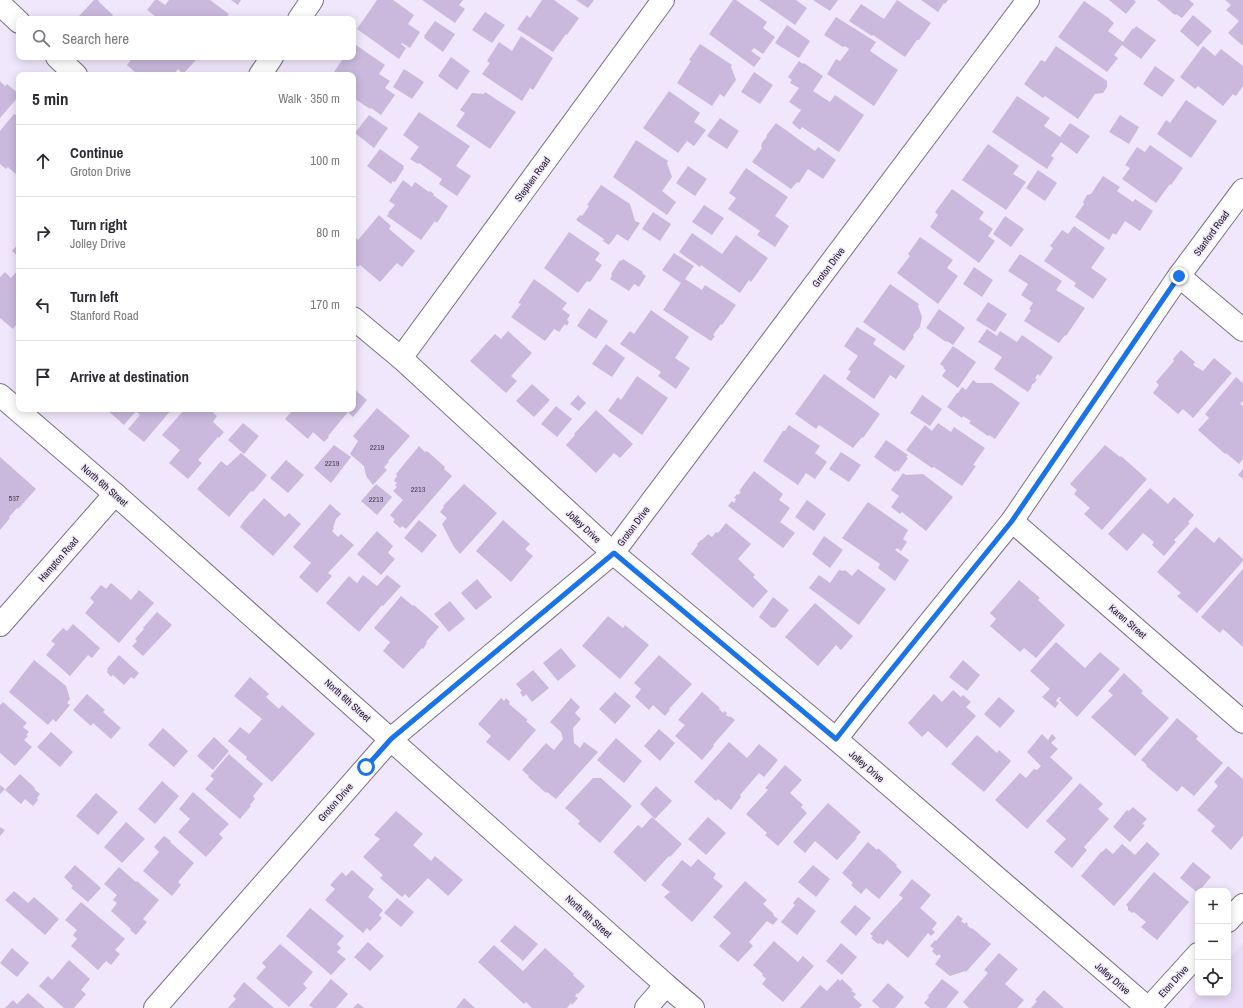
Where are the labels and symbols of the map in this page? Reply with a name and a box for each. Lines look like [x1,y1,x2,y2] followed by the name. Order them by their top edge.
[512,154,553,204] street label: Stephen Road
[1191,208,1232,259] street label: Stanford Road
[809,244,848,290] street label: Groton Drive
[1170,267,1188,285] route end
[370,442,385,452] house number: 2219
[325,458,340,468] house number: 2219
[79,461,131,510] street label: North 6th Street
[411,484,426,494] house number: 2213
[9,493,20,503] house number: 537
[369,494,384,504] house number: 2213
[614,503,653,549] street label: Groton Drive
[564,507,604,546] street label: Jolley Drive
[35,534,81,584] street label: Hampton Road
[1106,601,1150,642] street label: Karen Street
[322,676,374,725] street label: North 6th Street
[846,747,887,786] street label: Jolley Drive
[357,758,375,776] route start
[315,780,356,824] street label: Groton Drive
[563,892,615,941] street label: North 6th Street
[1092,959,1133,998] street label: Jolley Drive
[1156,962,1191,1000] street label: Eton Drive

